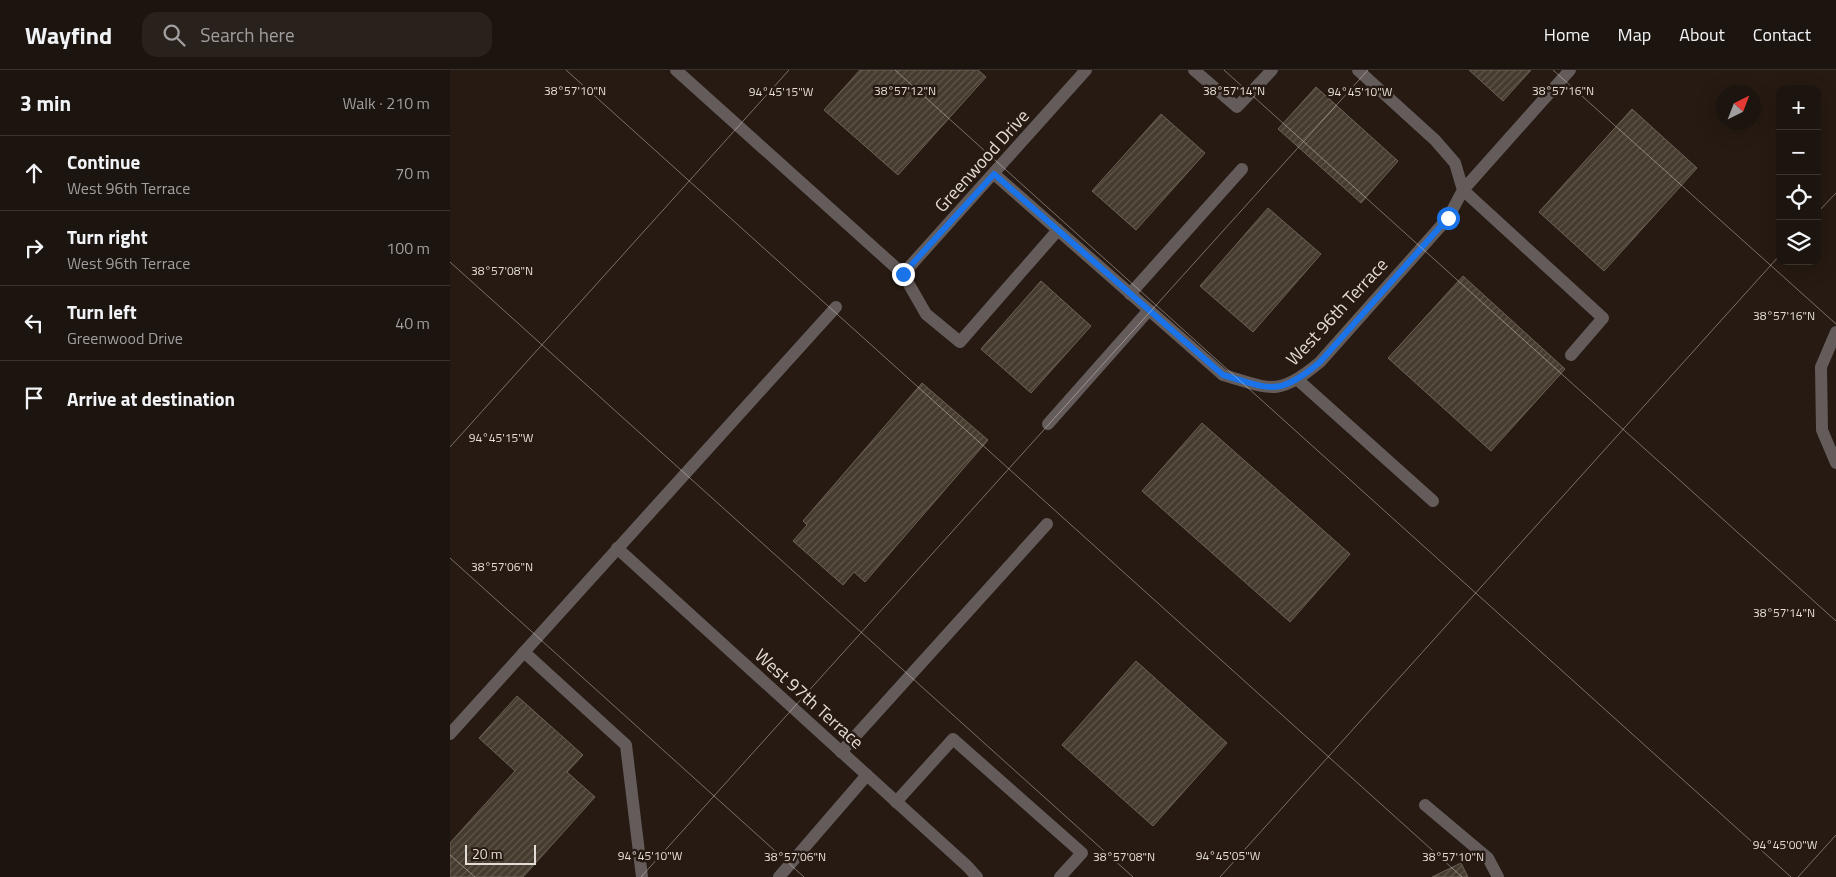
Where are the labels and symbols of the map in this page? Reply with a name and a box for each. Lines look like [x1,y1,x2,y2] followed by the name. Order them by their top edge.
[544,81,606,100] text: 38°57'10"N
[874,81,936,100] text: 38°57'12"N
[1203,81,1265,100] text: 38°57'14"N
[1532,81,1594,100] text: 38°57'16"N
[749,82,814,101] text: 94°45'15"W
[1328,82,1393,101] text: 94°45'10"W
[1716,85,1761,130] north arrow
[928,103,1035,218] street label: Greenwood Drive
[1437,207,1460,230] route start
[1279,252,1394,372] street label: West 96th Terrace
[471,261,533,280] text: 38°57'08"N
[892,263,915,286] route end
[1753,306,1815,325] text: 38°57'16"N
[469,428,534,447] text: 94°45'15"W
[471,557,533,576] text: 38°57'06"N
[1753,603,1815,622] text: 38°57'14"N
[749,642,870,755] street label: West 97th Terrace
[1753,835,1818,854] text: 94°45'00"W
[465,842,536,865] scale bar
[618,846,683,865] text: 94°45'10"W
[1196,846,1261,865] text: 94°45'05"W
[764,847,826,866] text: 38°57'06"N
[1093,847,1155,866] text: 38°57'08"N
[1422,847,1484,866] text: 38°57'10"N

